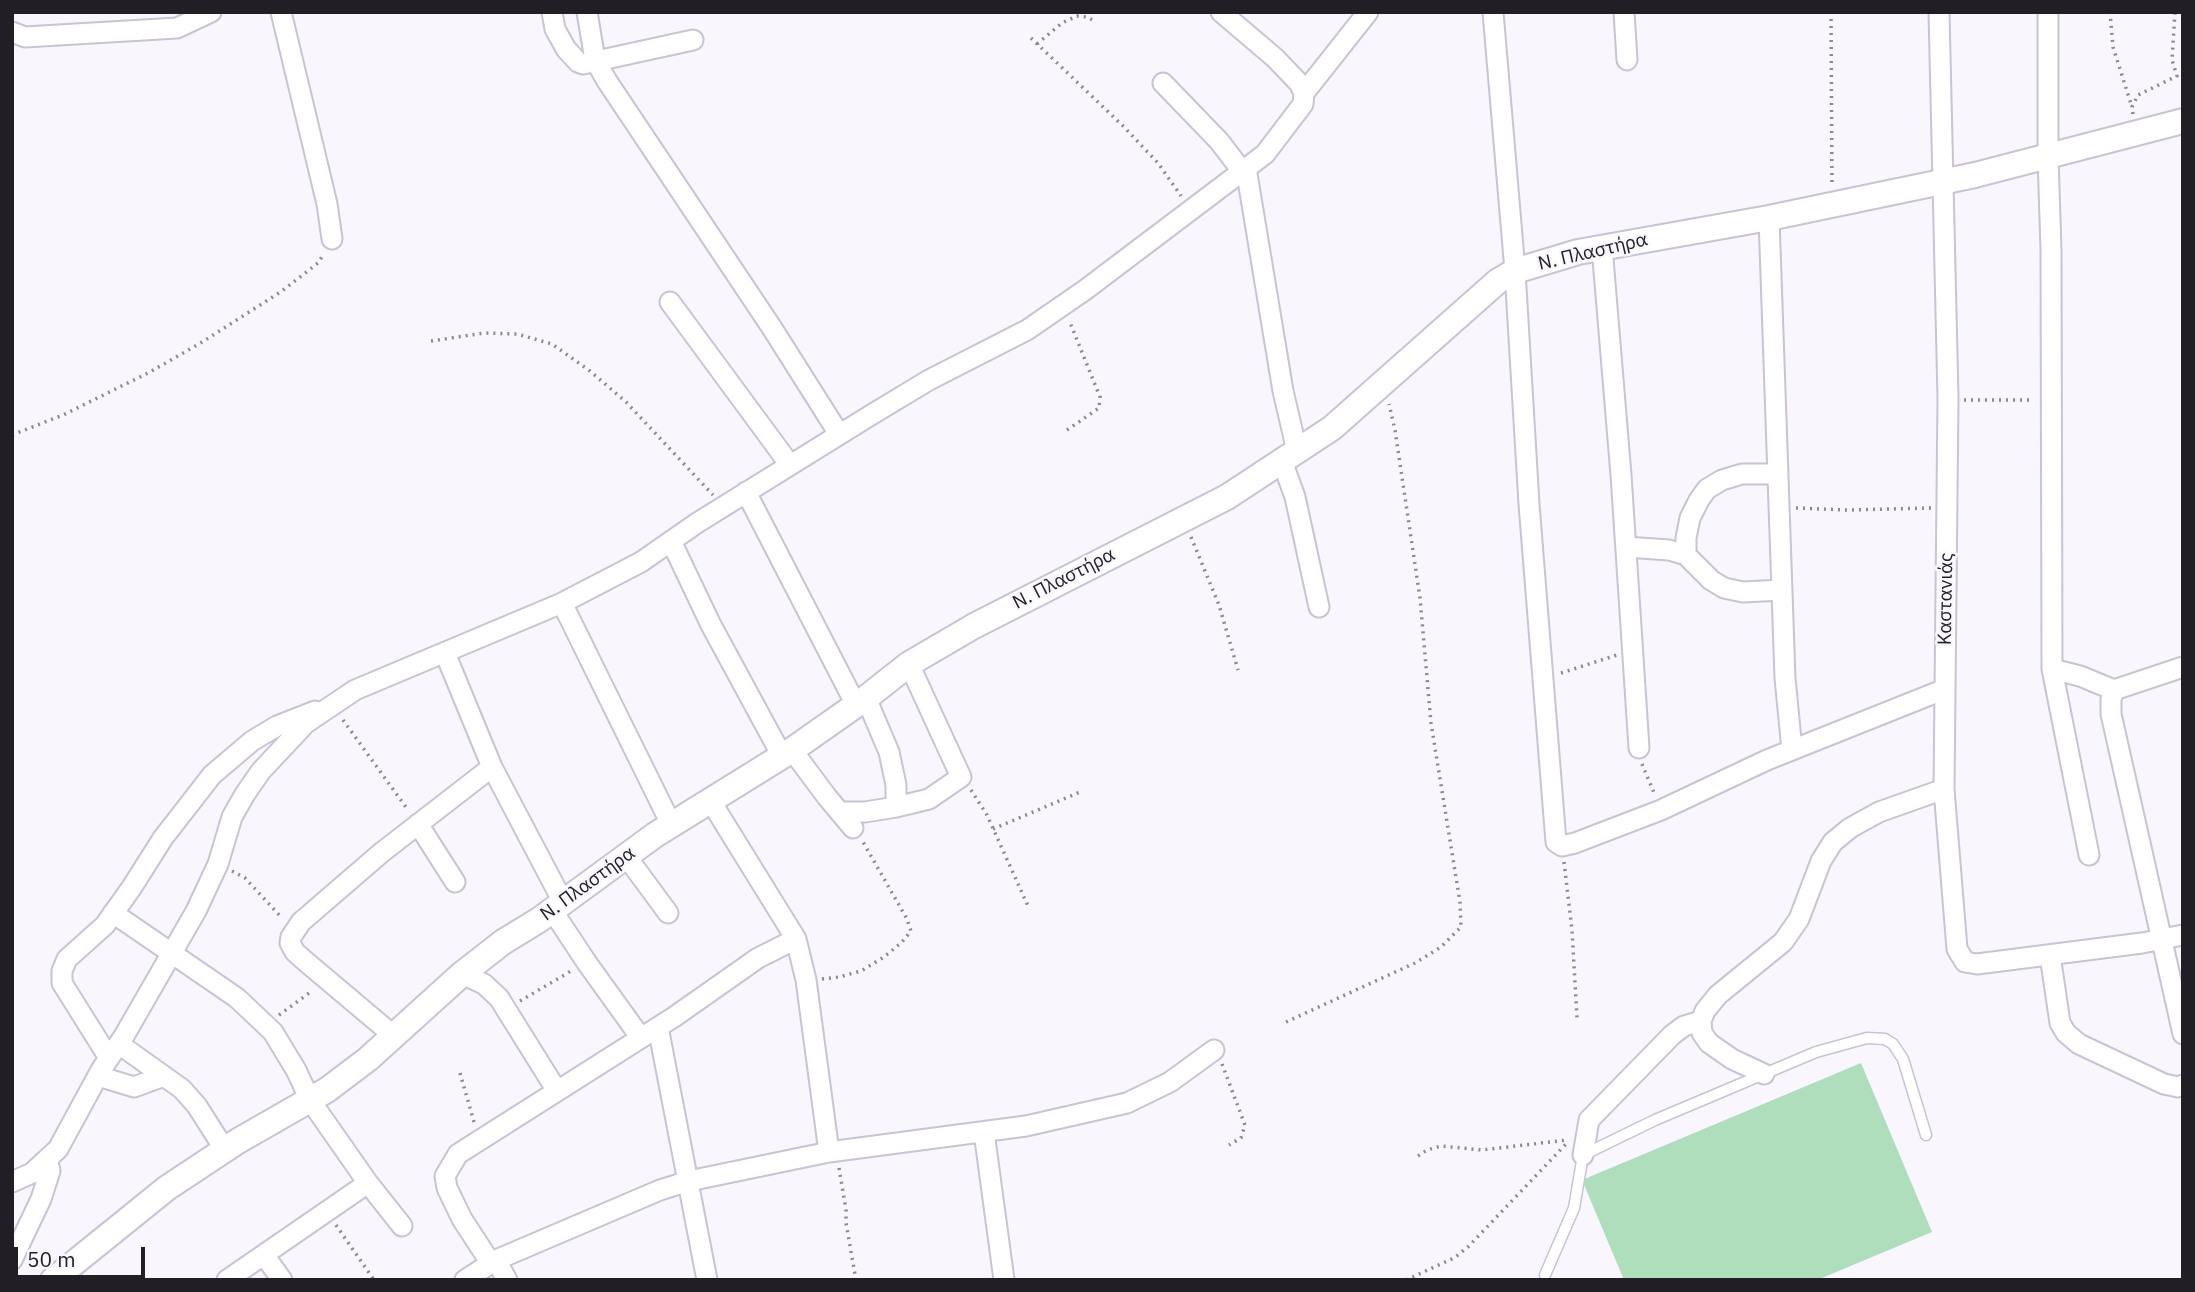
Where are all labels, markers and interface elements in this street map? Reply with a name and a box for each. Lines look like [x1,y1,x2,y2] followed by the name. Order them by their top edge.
[1536,228,1650,276] street label: Ν. Πλαστήρα
[1009,543,1119,615] street label: Ν. Πλαστήρα
[1934,553,1958,645] street label: Καστανιάς
[536,842,640,926] street label: Ν. Πλαστήρα
[18,1232,149,1276] scale bar
[27,1245,76,1273] text: 50 m

